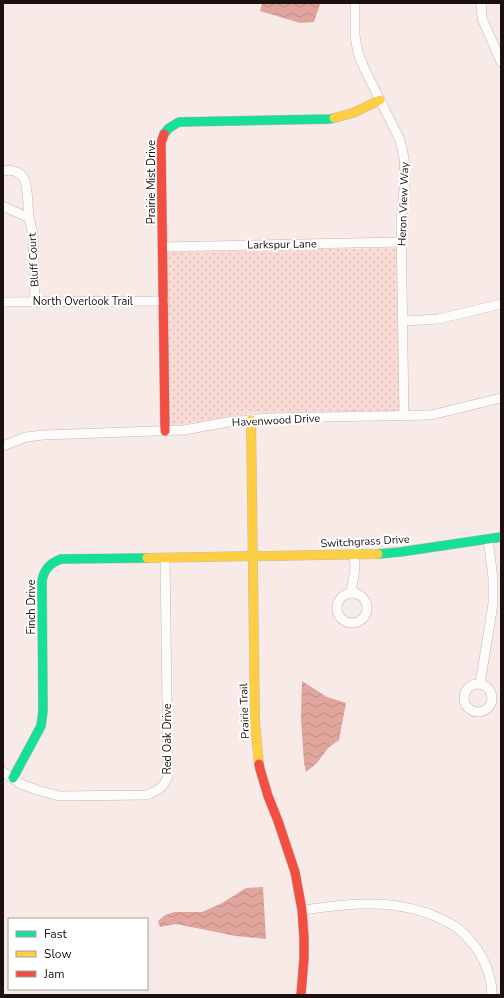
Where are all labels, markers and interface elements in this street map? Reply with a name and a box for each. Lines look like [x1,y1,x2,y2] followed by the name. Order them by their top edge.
[144,140,159,224] street label: Prairie Mist Drive
[395,161,412,246] street label: Heron View Way
[25,232,42,287] street label: Bluff Court
[247,236,317,253] street label: Larkspur Lane
[33,294,134,309] street label: North Overlook Trail
[231,411,321,430] street label: Havenwood Drive
[320,532,410,551] street label: Switchgrass Drive
[24,579,39,635] street label: Finch Drive
[236,682,253,739] street label: Prairie Trail
[160,703,175,775] street label: Red Oak Drive
[8,918,148,990] legend
[44,926,67,942] text: Fast
[44,946,72,962] text: Slow
[43,966,65,982] text: Jam

